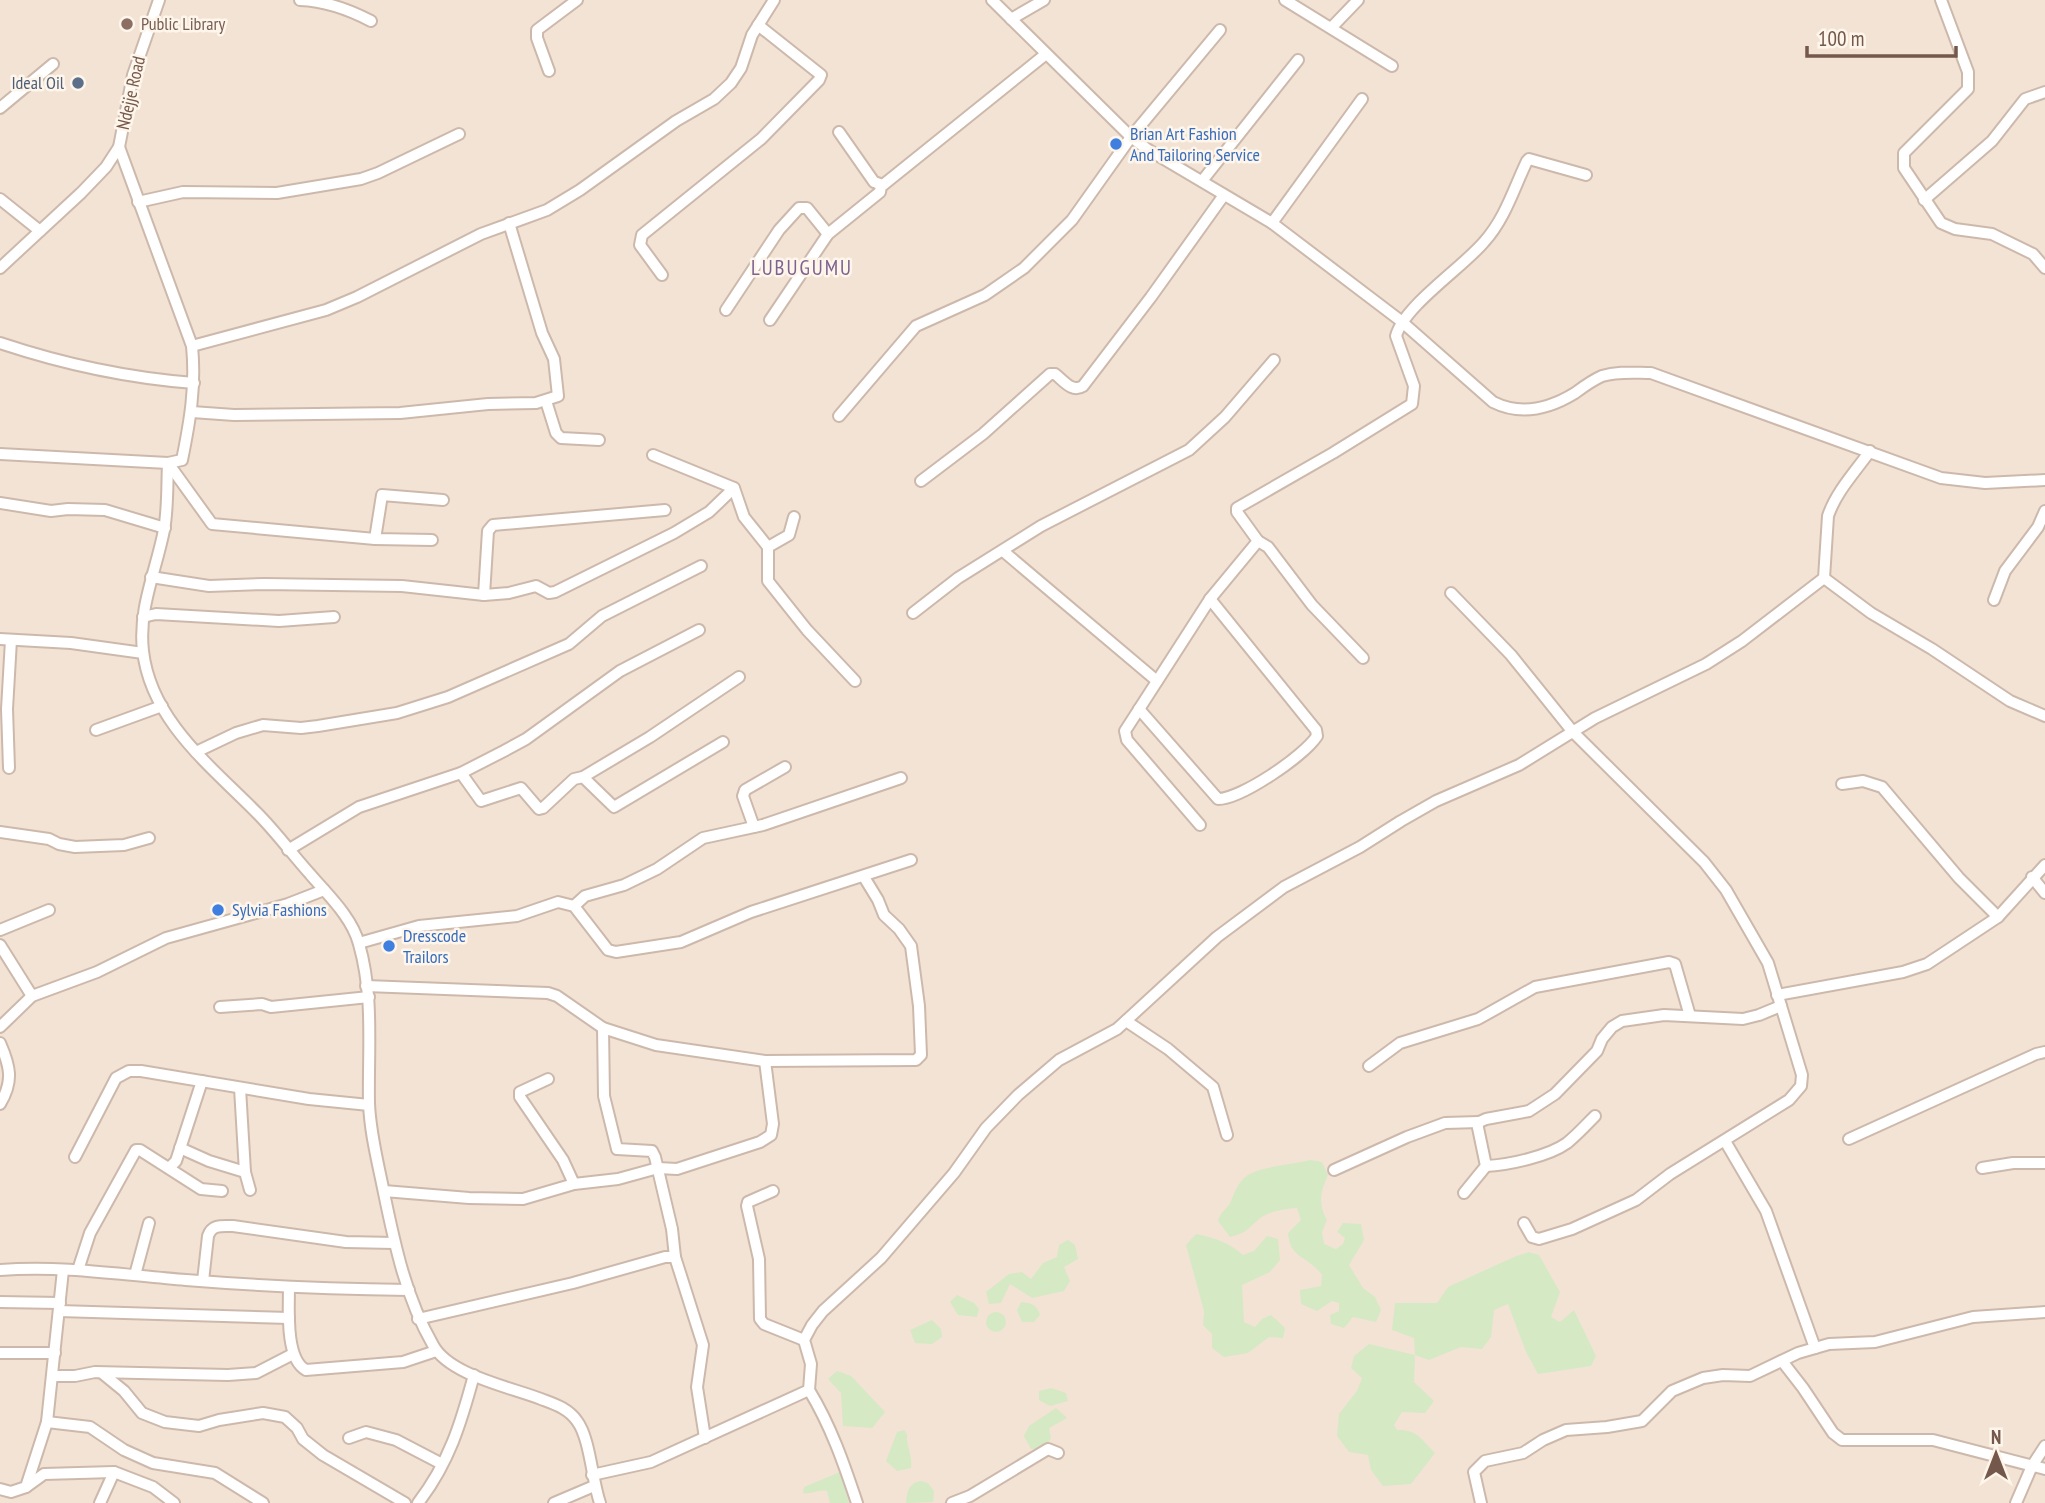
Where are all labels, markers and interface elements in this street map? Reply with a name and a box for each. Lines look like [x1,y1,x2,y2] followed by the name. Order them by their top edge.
[141,12,225,35] place label: Public Library
[1807,14,1956,58] scale bar
[119,16,135,32] marker: Public Library
[1818,25,1864,52] text: 100 m
[111,54,150,132] street label: Ndejje Road
[11,71,65,94] place label: Ideal Oil
[70,75,86,91] marker: Ideal Oil
[1130,122,1260,166] place label: Brian Art Fashion And Tailoring Service
[1108,136,1124,152] marker: Brian Art Fashion And Tailoring Service
[751,254,853,281] district label: LUBUGUMU
[232,898,327,921] place label: Sylvia Fashions
[210,902,226,918] marker: Sylvia Fashions
[403,924,466,968] place label: Dresscode Trailors
[381,938,397,954] marker: Dresscode Trailors
[1961,1419,2031,1489] north arrow
[1991,1425,2001,1449] text: N

